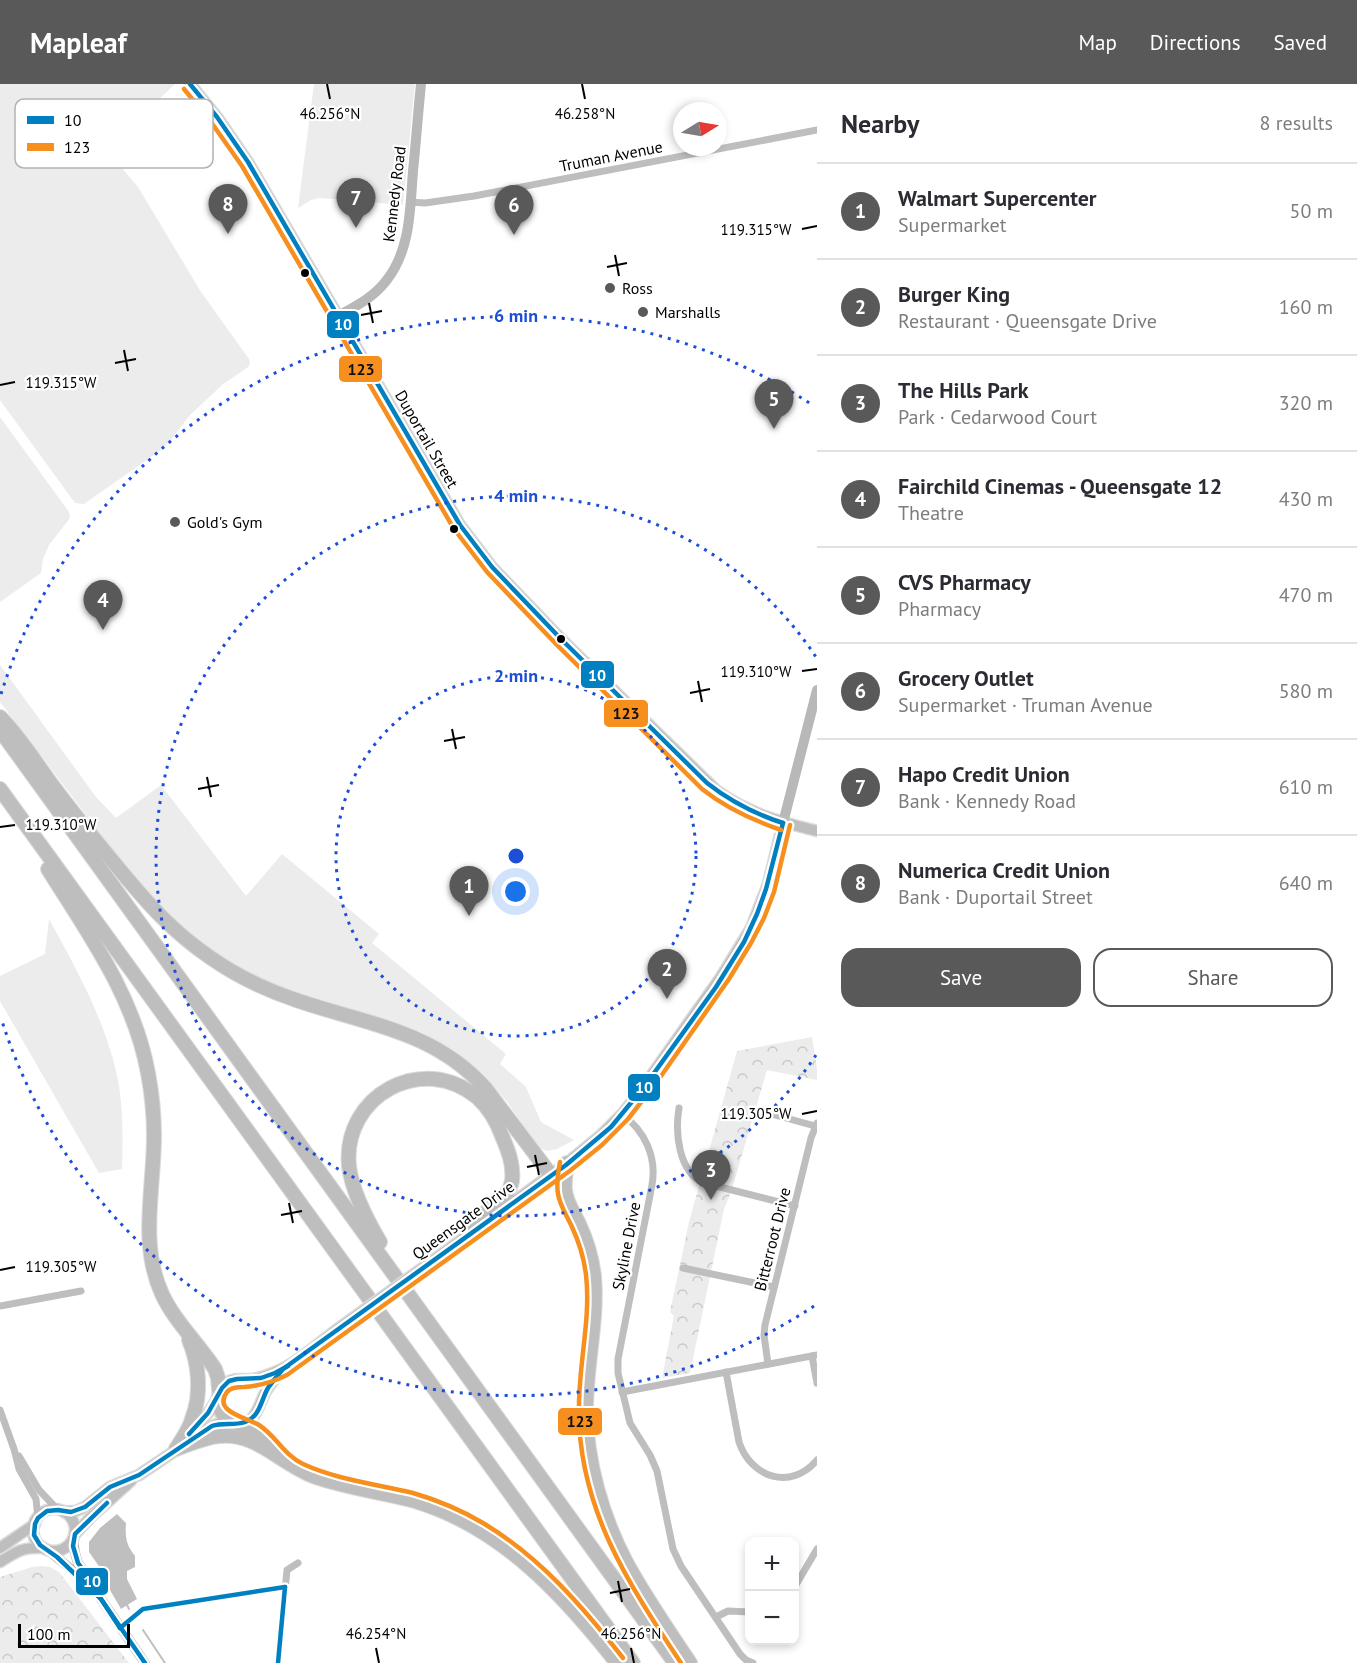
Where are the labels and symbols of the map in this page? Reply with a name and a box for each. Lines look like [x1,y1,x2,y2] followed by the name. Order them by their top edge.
[15,99,213,168] legend
[673,102,727,156] north arrow
[300,104,360,123] text: 46.256°N
[555,104,615,123] text: 46.258°N
[64,110,82,130] text: 10
[558,136,664,176] street label: Truman Avenue
[64,137,90,157] text: 123
[378,145,410,243] street label: Kennedy Road
[336,178,376,228] pin: 7
[208,184,248,234] pin: 8
[494,186,534,235] pin: 6
[720,220,792,239] text: 119.315°W
[299,267,311,279] unlabelled marker
[622,278,653,298] place label: Ross
[603,281,617,295] marker: Ross
[655,302,721,322] place label: Marshalls
[494,304,538,327] text: 6 min
[636,305,650,319] marker: Marshalls
[326,310,360,339] line badge: 10
[334,314,352,334] text: 10
[338,355,383,383] line badge: 123
[347,359,375,379] text: 123
[25,373,97,392] text: 119.315°W
[754,380,794,429] pin: 5
[391,386,463,492] street label: Duportail Street
[494,484,538,507] text: 4 min
[187,512,262,532] place label: Gold's Gym
[168,515,182,529] marker: Gold's Gym
[448,523,460,535] unlabelled marker
[84,580,122,630] pin: 4
[555,633,567,645] unlabelled marker
[580,660,615,689] line badge: 10
[720,662,792,681] text: 119.310°W
[494,664,538,687] text: 2 min
[588,665,606,685] text: 10
[603,699,649,728] line badge: 123
[612,703,640,723] text: 123
[25,815,97,834] text: 119.310°W
[506,846,526,866] centre of rings
[450,866,488,916] pin: 1
[501,877,530,906] your location
[648,950,686,999] pin: 2
[627,1073,661,1102] line badge: 10
[635,1077,653,1097] text: 10
[720,1104,792,1123] text: 119.305°W
[692,1150,730,1200] pin: 3
[408,1176,518,1264] street label: Queensgate Drive
[749,1185,795,1293] street label: Bitterroot Drive
[608,1200,644,1292] street label: Skyline Drive
[25,1257,97,1276] text: 119.305°W
[557,1407,603,1436] line badge: 123
[566,1411,594,1431] text: 123
[75,1567,109,1596] line badge: 10
[83,1571,101,1591] text: 10
[18,1621,130,1648] scale bar
[346,1624,406,1643] text: 46.254°N
[601,1624,661,1643] text: 46.256°N

